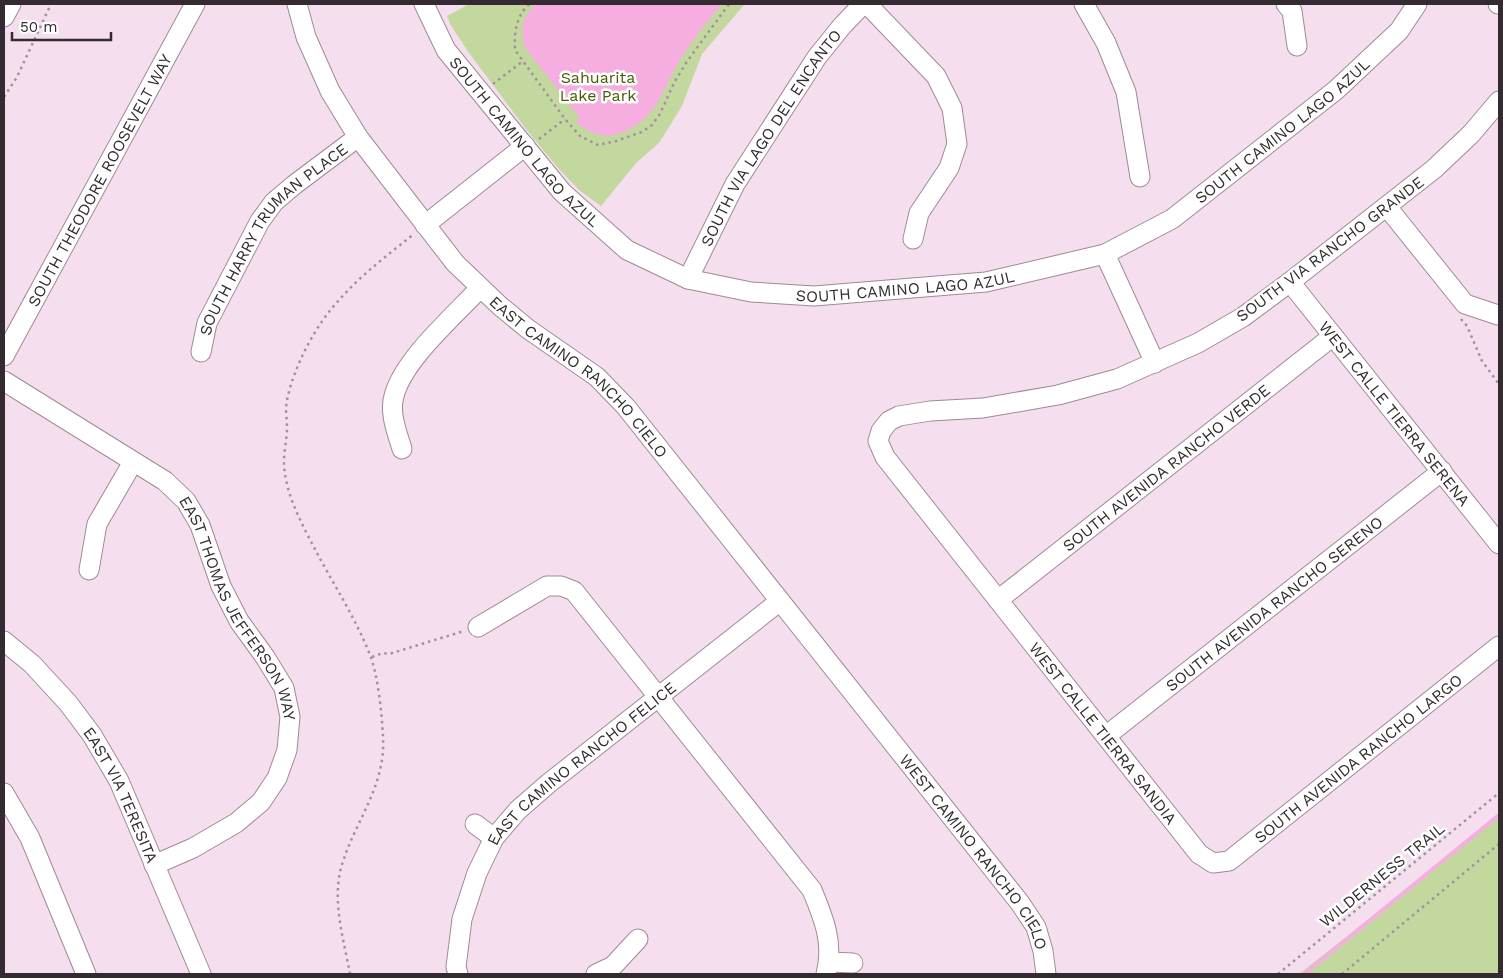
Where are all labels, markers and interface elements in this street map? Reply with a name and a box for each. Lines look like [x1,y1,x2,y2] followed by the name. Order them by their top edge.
[12,10,111,42] scale bar
[20,18,57,36] text: 50 m
[696,25,845,249] street label: SOUTH VIA LAGO DEL ENCANTO
[23,51,175,310] street label: SOUTH THEODORE ROOSEVELT WAY
[446,53,604,231] street label: SOUTH CAMINO LAGO AZUL
[1191,54,1374,207] street label: SOUTH CAMINO LAGO AZUL
[560,68,636,105] park label: Sahuarita Lake Park
[195,139,351,337] street label: SOUTH HARRY TRUMAN PLACE
[1233,172,1427,326] street label: SOUTH VIA RANCHO GRANDE
[795,266,1016,306] street label: SOUTH CAMINO LAGO AZUL
[486,292,672,461] street label: EAST CAMINO RANCHO CIELO
[1315,317,1474,510] street label: WEST CALLE TIERRA SERENA
[1059,380,1274,555] street label: SOUTH AVENIDA RANCHO VERDE
[176,492,300,722] street label: EAST THOMAS JEFFERSON WAY
[1162,512,1386,695] street label: SOUTH AVENIDA RANCHO SERENO
[1026,638,1181,828] street label: WEST CALLE TIERRA SANDIA
[1250,670,1466,847] street label: SOUTH AVENIDA RANCHO LARGO
[483,677,679,848] street label: EAST CAMINO RANCHO FELICE
[80,723,162,866] street label: EAST VIA TERESITA
[896,750,1052,952] street label: WEST CAMINO RANCHO CIELO
[1316,819,1448,931] street label: WILDERNESS TRAIL

